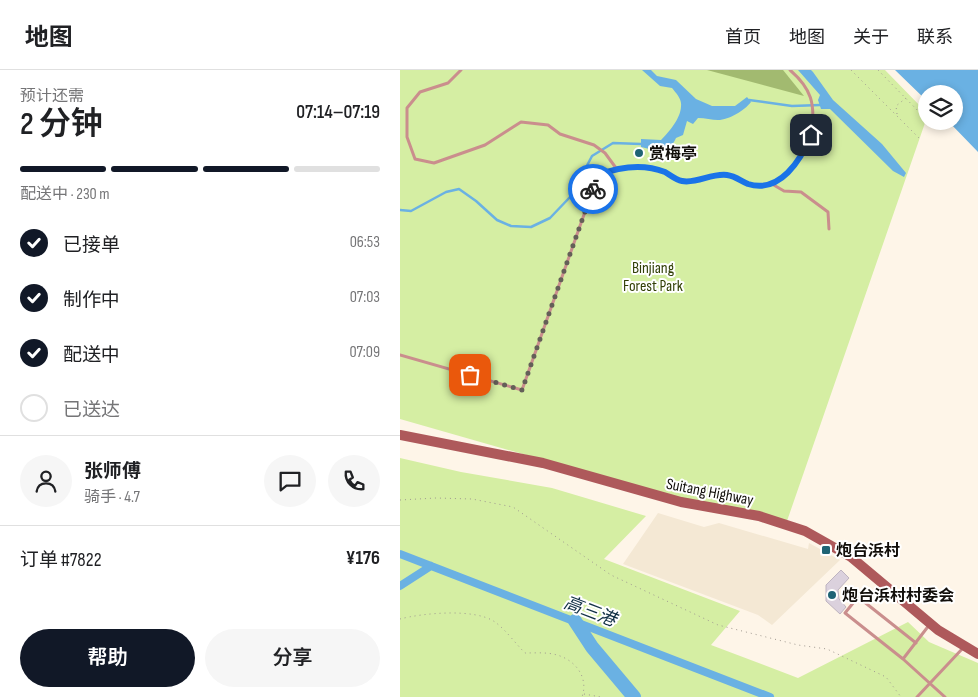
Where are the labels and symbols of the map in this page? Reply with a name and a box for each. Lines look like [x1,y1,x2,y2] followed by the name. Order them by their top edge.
[790,114,832,156] pin
[649,145,697,164] place label: 赏梅亭
[633,147,645,159] marker: 赏梅亭
[568,164,618,214] courier
[623,259,683,296] park label: Binjiang Forest Park
[449,354,491,396] pin
[664,475,755,510] street label: Suitang Highway
[836,541,900,561] place label: 炮台浜村
[820,544,832,556] marker: 炮台浜村
[842,586,954,606] place label: 炮台浜村村委会
[826,589,838,601] marker: 炮台浜村村委会
[561,592,622,632] water label: 高三港

